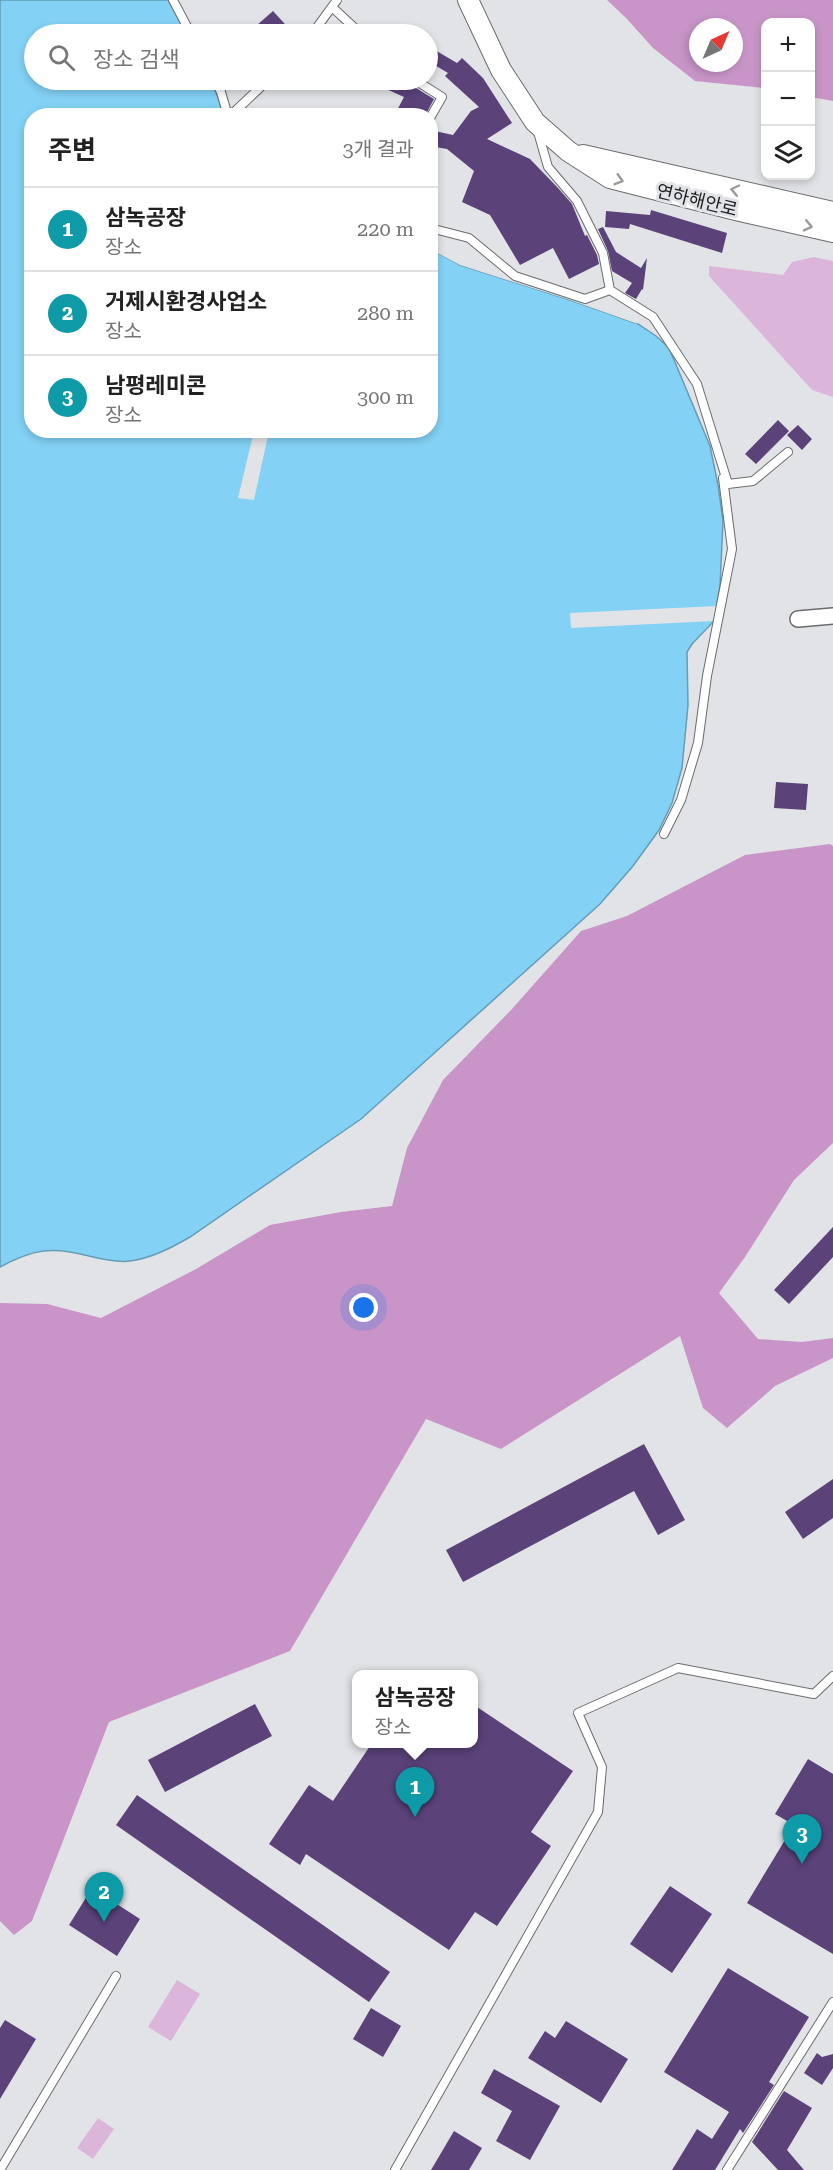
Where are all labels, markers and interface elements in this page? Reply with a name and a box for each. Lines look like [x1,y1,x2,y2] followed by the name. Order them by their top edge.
[689,18,743,72] north arrow
[761,18,815,180] map controls
[761,18,815,72] button: +
[24,24,438,90] search box
[45,41,78,74] icon: search
[93,47,180,72] text: 장소 검색
[761,72,815,126] button: −
[761,126,815,180] button: layers
[48,135,96,165] text: 주변
[343,137,414,161] text: 3개 결과
[613,173,624,185] one-way arrow
[654,180,740,220] street label: 연하해안로
[730,184,740,197] one-way arrow
[105,205,186,230] text: 삼녹공장
[62,217,73,241] text: 1
[357,217,414,241] text: 220 m
[803,219,813,232] one-way arrow
[105,235,142,259] text: 장소
[105,289,267,314] text: 거제시환경사업소
[62,301,73,325] text: 2
[357,301,414,325] text: 280 m
[105,319,142,343] text: 장소
[105,373,206,398] text: 남평레미콘
[62,385,73,409] text: 3
[357,385,414,409] text: 300 m
[105,403,142,427] text: 장소
[349,1293,378,1322] your location
[352,1670,478,1748] popup
[375,1685,455,1710] text: 삼녹공장
[375,1715,411,1739] text: 장소
[396,1768,434,1817] pin: 1
[782,1814,822,1864] pin: 3
[84,1872,124,1922] pin: 2

